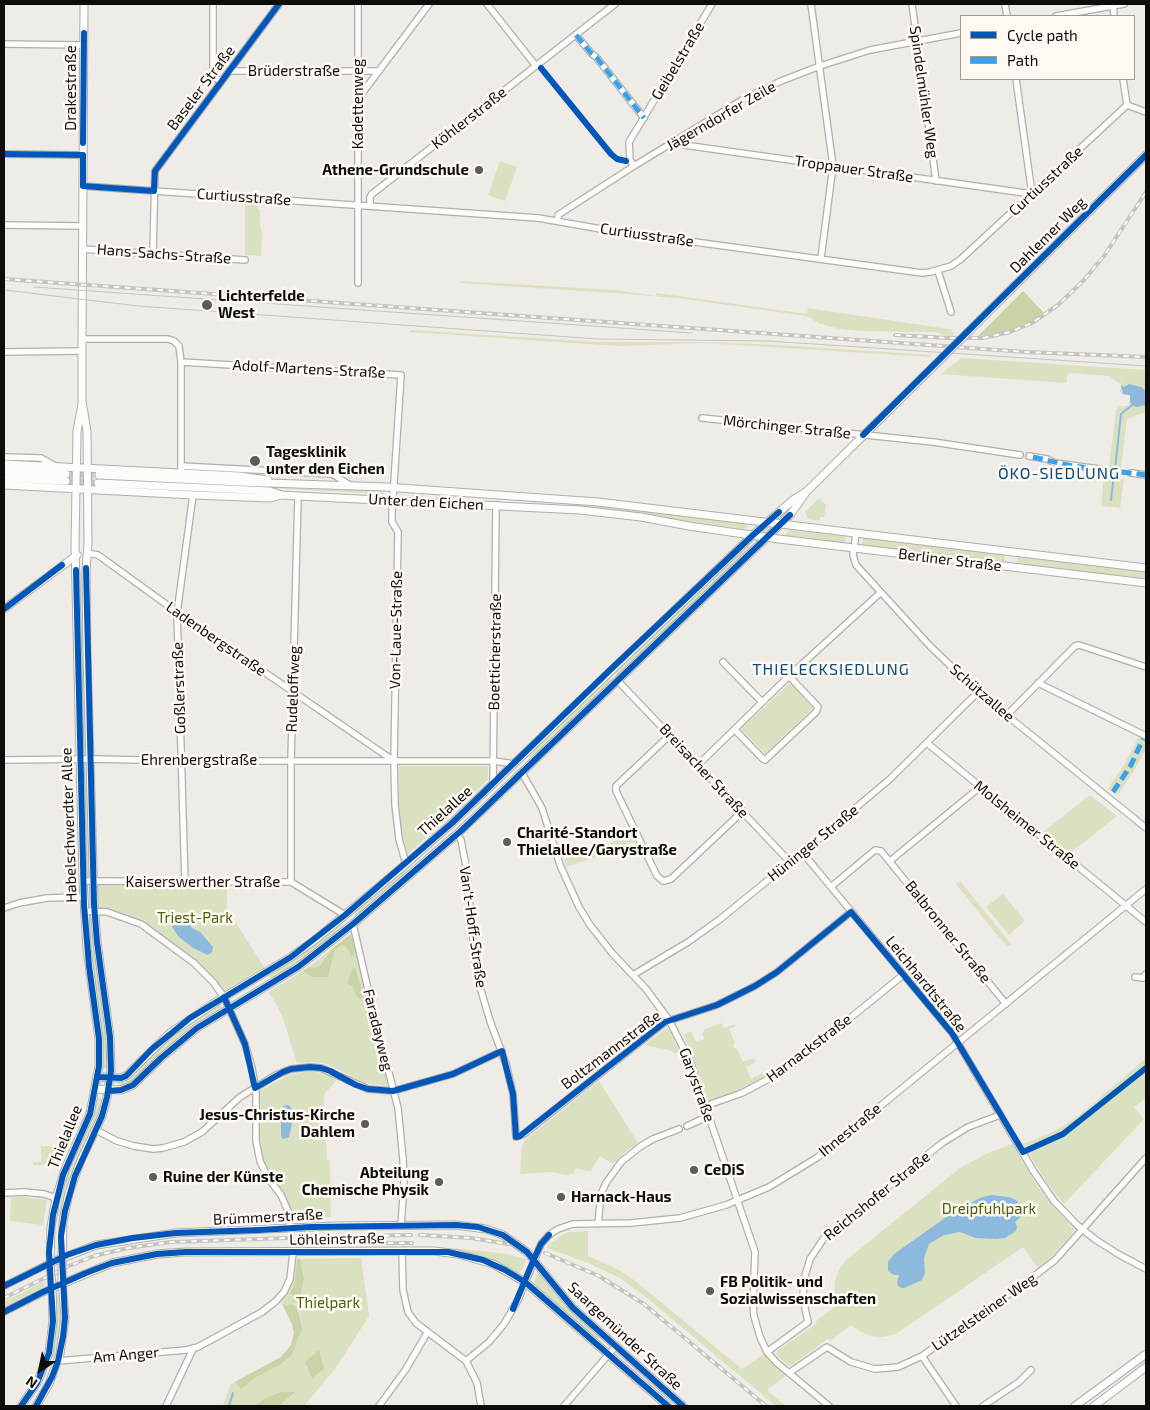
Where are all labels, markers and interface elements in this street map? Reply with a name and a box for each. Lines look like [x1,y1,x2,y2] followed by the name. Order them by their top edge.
[960,15,1135,80] legend
[648,19,708,103] street label: Geibelstraße
[906,25,942,159] street label: Spindelmühler Weg
[1007,26,1078,44] text: Cycle path
[163,42,239,134] street label: Baseler Straße
[62,45,80,131] street label: Drakestraße
[1007,51,1038,69] text: Path
[349,59,367,149] street label: Kadettenweg
[248,62,340,80] street label: Brüderstraße
[663,77,779,155] street label: Jägerndorfer Zeile
[428,83,510,153] street label: Köhlerstraße
[1005,142,1087,220] street label: Curtiusstraße
[793,152,915,186] street label: Troppauer Straße
[322,161,469,179] place label: Athene-Grundschule
[473,164,485,176] marker: Athene-Grundschule
[196,185,292,209] street label: Curtiusstraße
[1006,193,1090,277] street label: Dahlemer Weg
[599,220,695,250] street label: Curtiusstraße
[96,240,232,268] street label: Hans-Sachs-Straße
[218,287,305,322] place label: Lichterfelde West
[200,298,214,312] marker: Lichterfelde West
[232,356,386,382] street label: Adolf-Martens-Straße
[722,411,852,443] street label: Mörchinger Straße
[266,443,385,478] place label: Tagesklinik unter den Eichen
[248,454,262,468] marker: Tagesklinik unter den Eichen
[996,464,1122,484] district label: ÖKO-SIEDLUNG
[368,490,484,514] street label: Unter den Eichen
[897,545,1003,575] street label: Berliner Straße
[386,571,406,689] street label: Von-Laue-Straße
[485,593,505,711] street label: Boetticherstraße
[163,598,269,680] street label: Ladenbergstraße
[168,642,190,734] street label: Goßlerstraße
[282,645,304,733] street label: Rudeloffweg
[750,660,912,680] district label: THIELECKSIEDLUNG
[946,660,1018,726] street label: Schützallee
[656,720,752,822] street label: Breisacher Straße
[57,747,81,903] street label: Habelschwerdter Allee
[141,751,257,769] street label: Ehrenbergstraße
[970,777,1084,873] street label: Molsheimer Straße
[414,782,476,840] street label: Thielallee
[764,801,862,885] street label: Hüninger Straße
[517,824,677,859] place label: Charité-Standort Thielallee/Garystraße
[501,836,513,848] marker: Charité-Standort Thielallee/Garystraße
[456,865,490,989] street label: Van't-Hoff-Straße
[126,873,280,891] street label: Kaiserswerther Straße
[901,877,995,987] street label: Balbronner Straße
[157,909,233,927] park label: Triest-Park
[882,932,970,1036] street label: Leichhardtstraße
[359,987,397,1073] street label: Faradayweg
[558,1007,664,1093] street label: Boltzmannstraße
[763,1010,855,1086] street label: Harnackstraße
[675,1046,719,1124] street label: Garystraße
[815,1099,885,1161] street label: Ihnestraße
[44,1103,86,1171] street label: Thielallee
[199,1106,355,1141] place label: Jesus-Christus-Kirche Dahlem
[359,1118,371,1130] marker: Jesus-Christus-Kirche Dahlem
[820,1148,934,1244] street label: Reichshofer Straße
[704,1161,744,1179] place label: CeDiS
[302,1164,429,1199] place label: Abteilung Chemische Physik
[688,1164,700,1176] marker: CeDiS
[163,1168,283,1186] place label: Ruine der Künste
[147,1171,159,1183] marker: Ruine der Künste
[433,1176,445,1188] marker: Abteilung Chemische Physik
[571,1188,672,1206] place label: Harnack-Haus
[555,1191,567,1203] marker: Harnack-Haus
[942,1200,1036,1218] park label: Dreipfuhlpark
[213,1205,323,1229] street label: Brümmerstraße
[289,1229,385,1249] street label: Löhleinstraße
[928,1269,1040,1355] street label: Lützelsteiner Weg
[720,1273,876,1308] place label: FB Politik- und Sozialwissenschaften
[564,1278,686,1394] street label: Saargemünder Straße
[704,1285,716,1297] marker: FB Politik- und Sozialwissenschaften
[296,1294,360,1312] park label: Thielpark
[92,1343,160,1367] street label: Am Anger
[15,1345,65,1395] north arrow
[22,1373,40,1393] text: N

